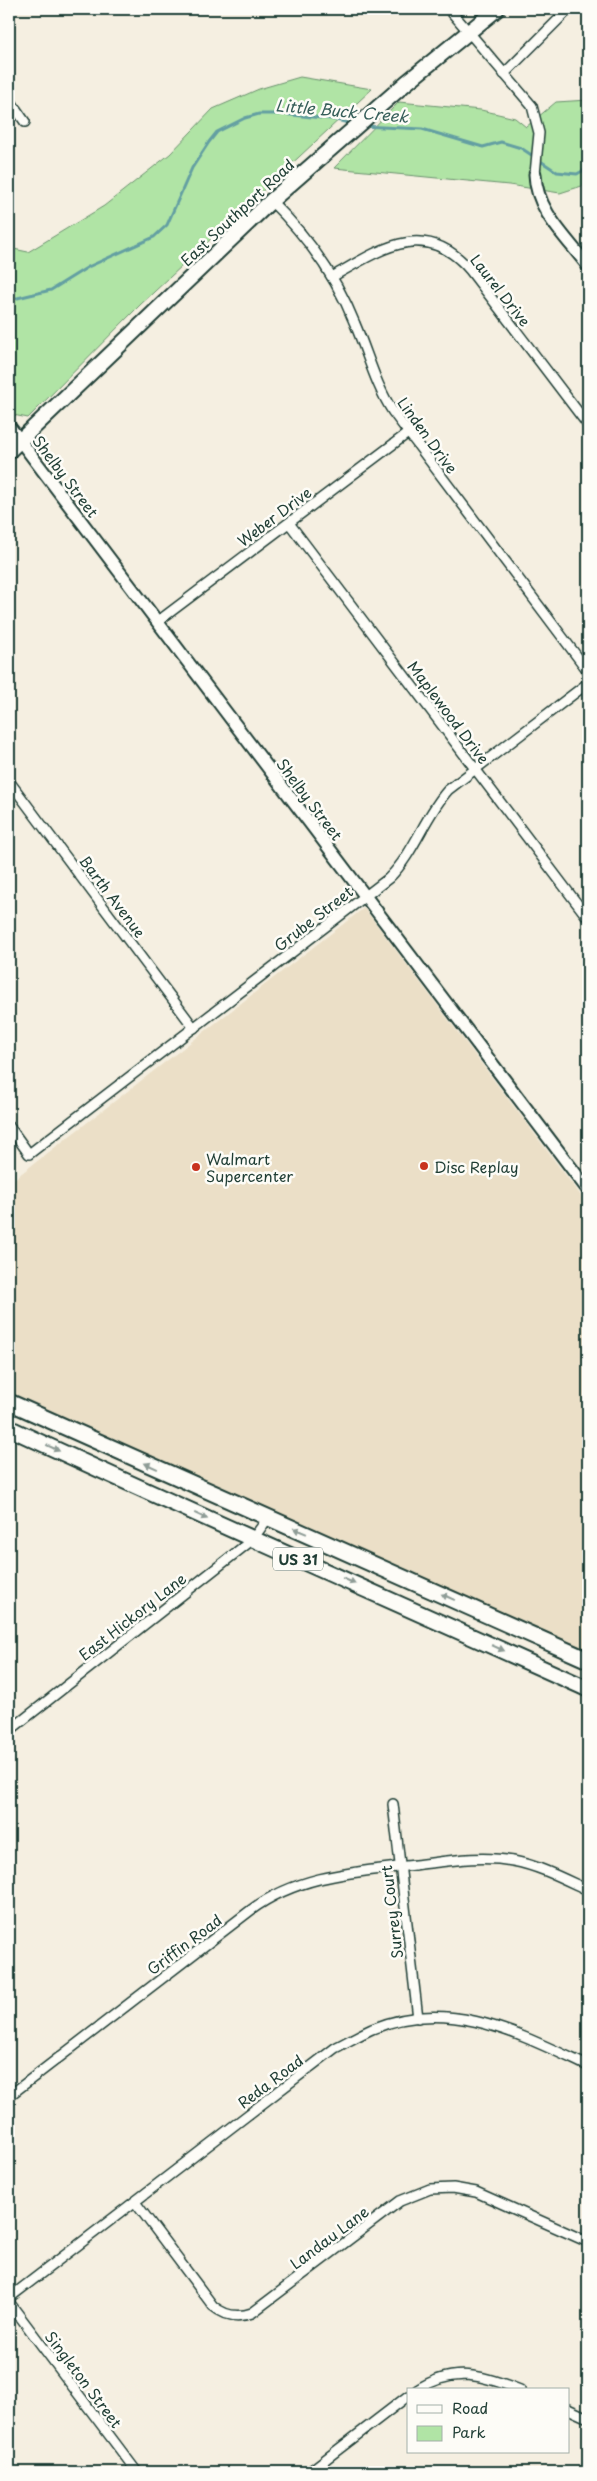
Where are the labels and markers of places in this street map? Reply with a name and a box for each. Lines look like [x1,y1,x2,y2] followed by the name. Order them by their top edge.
[206,1147,293,1187] place label: Walmart Supercenter
[434,1155,519,1178] place label: Disc Replay
[418,1160,430,1172] marker: Disc Replay
[190,1161,202,1173] marker: Walmart Supercenter

